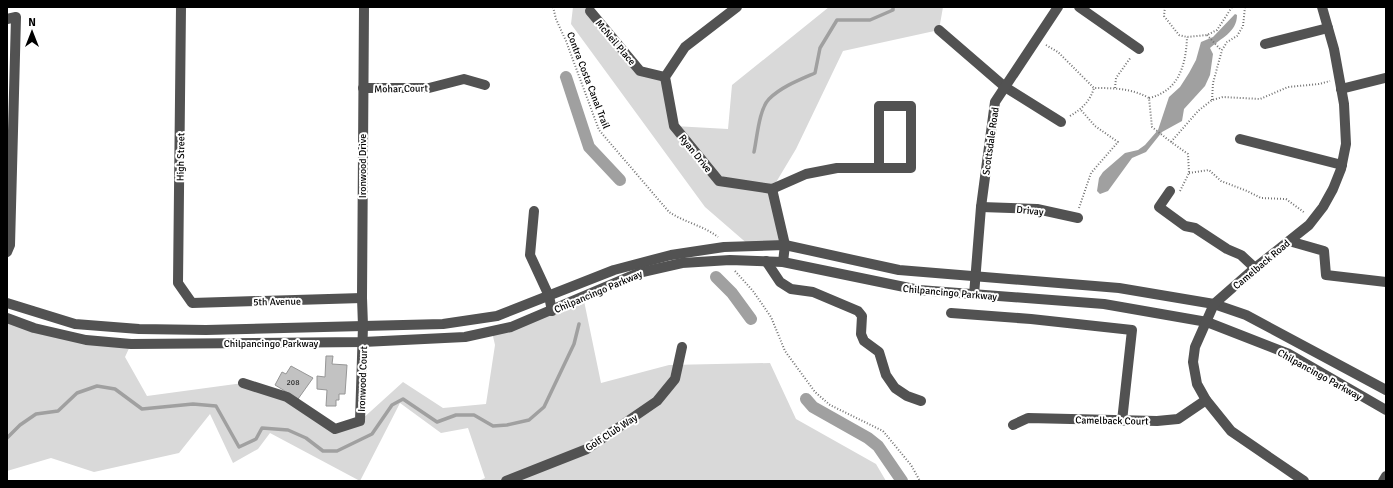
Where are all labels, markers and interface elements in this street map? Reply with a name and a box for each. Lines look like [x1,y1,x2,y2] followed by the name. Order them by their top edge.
[12,12,52,52] north arrow
[28,16,36,29] text: N
[593,17,638,68] street label: McNeil Place
[564,30,612,131] street label: Contra Costa Canal Trail
[374,83,428,95] street label: Mohar Court
[980,106,1002,176] street label: Scottsdale Road
[175,132,187,181] street label: High Street
[676,132,714,175] street label: Ryan Drive
[357,134,369,198] street label: Ironwood Drive
[1016,204,1044,218] street label: Drivay
[1231,237,1293,292] street label: Camelback Road
[553,268,645,316] street label: Chilpancingo Parkway
[902,283,998,303] street label: Chilpancingo Parkway
[253,296,301,308] street label: 5th Avenue
[224,338,319,350] street label: Chilpancingo Parkway
[356,345,370,412] street label: Ironwood Court
[1275,347,1364,403] street label: Chilpancingo Parkway
[287,377,299,387] house number: 208
[583,411,640,454] street label: Golf Club Way
[1075,414,1149,428] street label: Camelback Court

